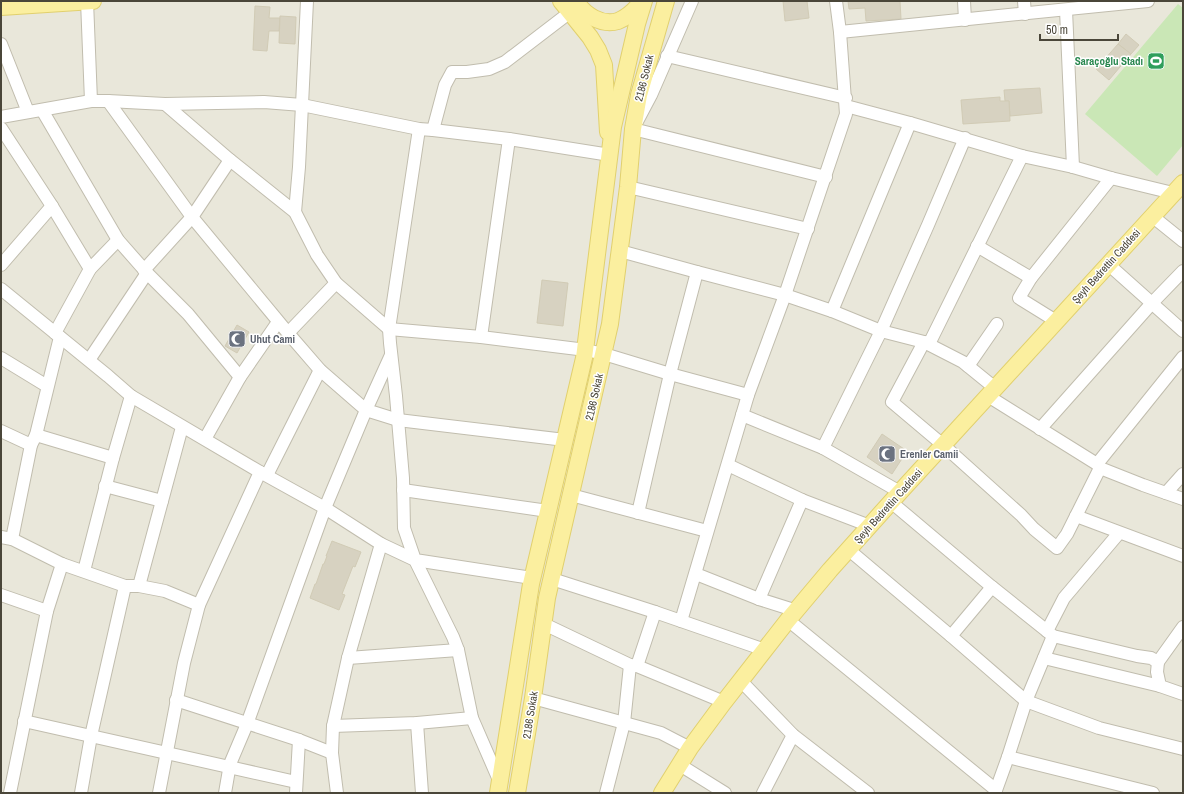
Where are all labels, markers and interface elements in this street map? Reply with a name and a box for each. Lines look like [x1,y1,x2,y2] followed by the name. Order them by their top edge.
[1040,16,1118,42] scale bar
[1046,22,1068,38] text: 50 m
[1146,51,1166,71] sports icon: Saraçoğlu Stadı
[631,53,657,103] street label: 2186 Sokak
[1075,54,1143,68] place label: Saraçoğlu Stadı
[1069,226,1143,306] street label: Şeyh Bedrettin Caddesi
[227,329,247,349] mosque icon: Uhut Cami
[250,332,295,346] place label: Uhut Cami
[582,372,606,422] street label: 2186 Sokak
[877,444,897,464] mosque icon: Erenler Camii
[900,447,958,461] place label: Erenler Camii
[851,466,925,546] street label: Şeyh Bedrettin Caddesi
[519,690,541,740] street label: 2186 Sokak

